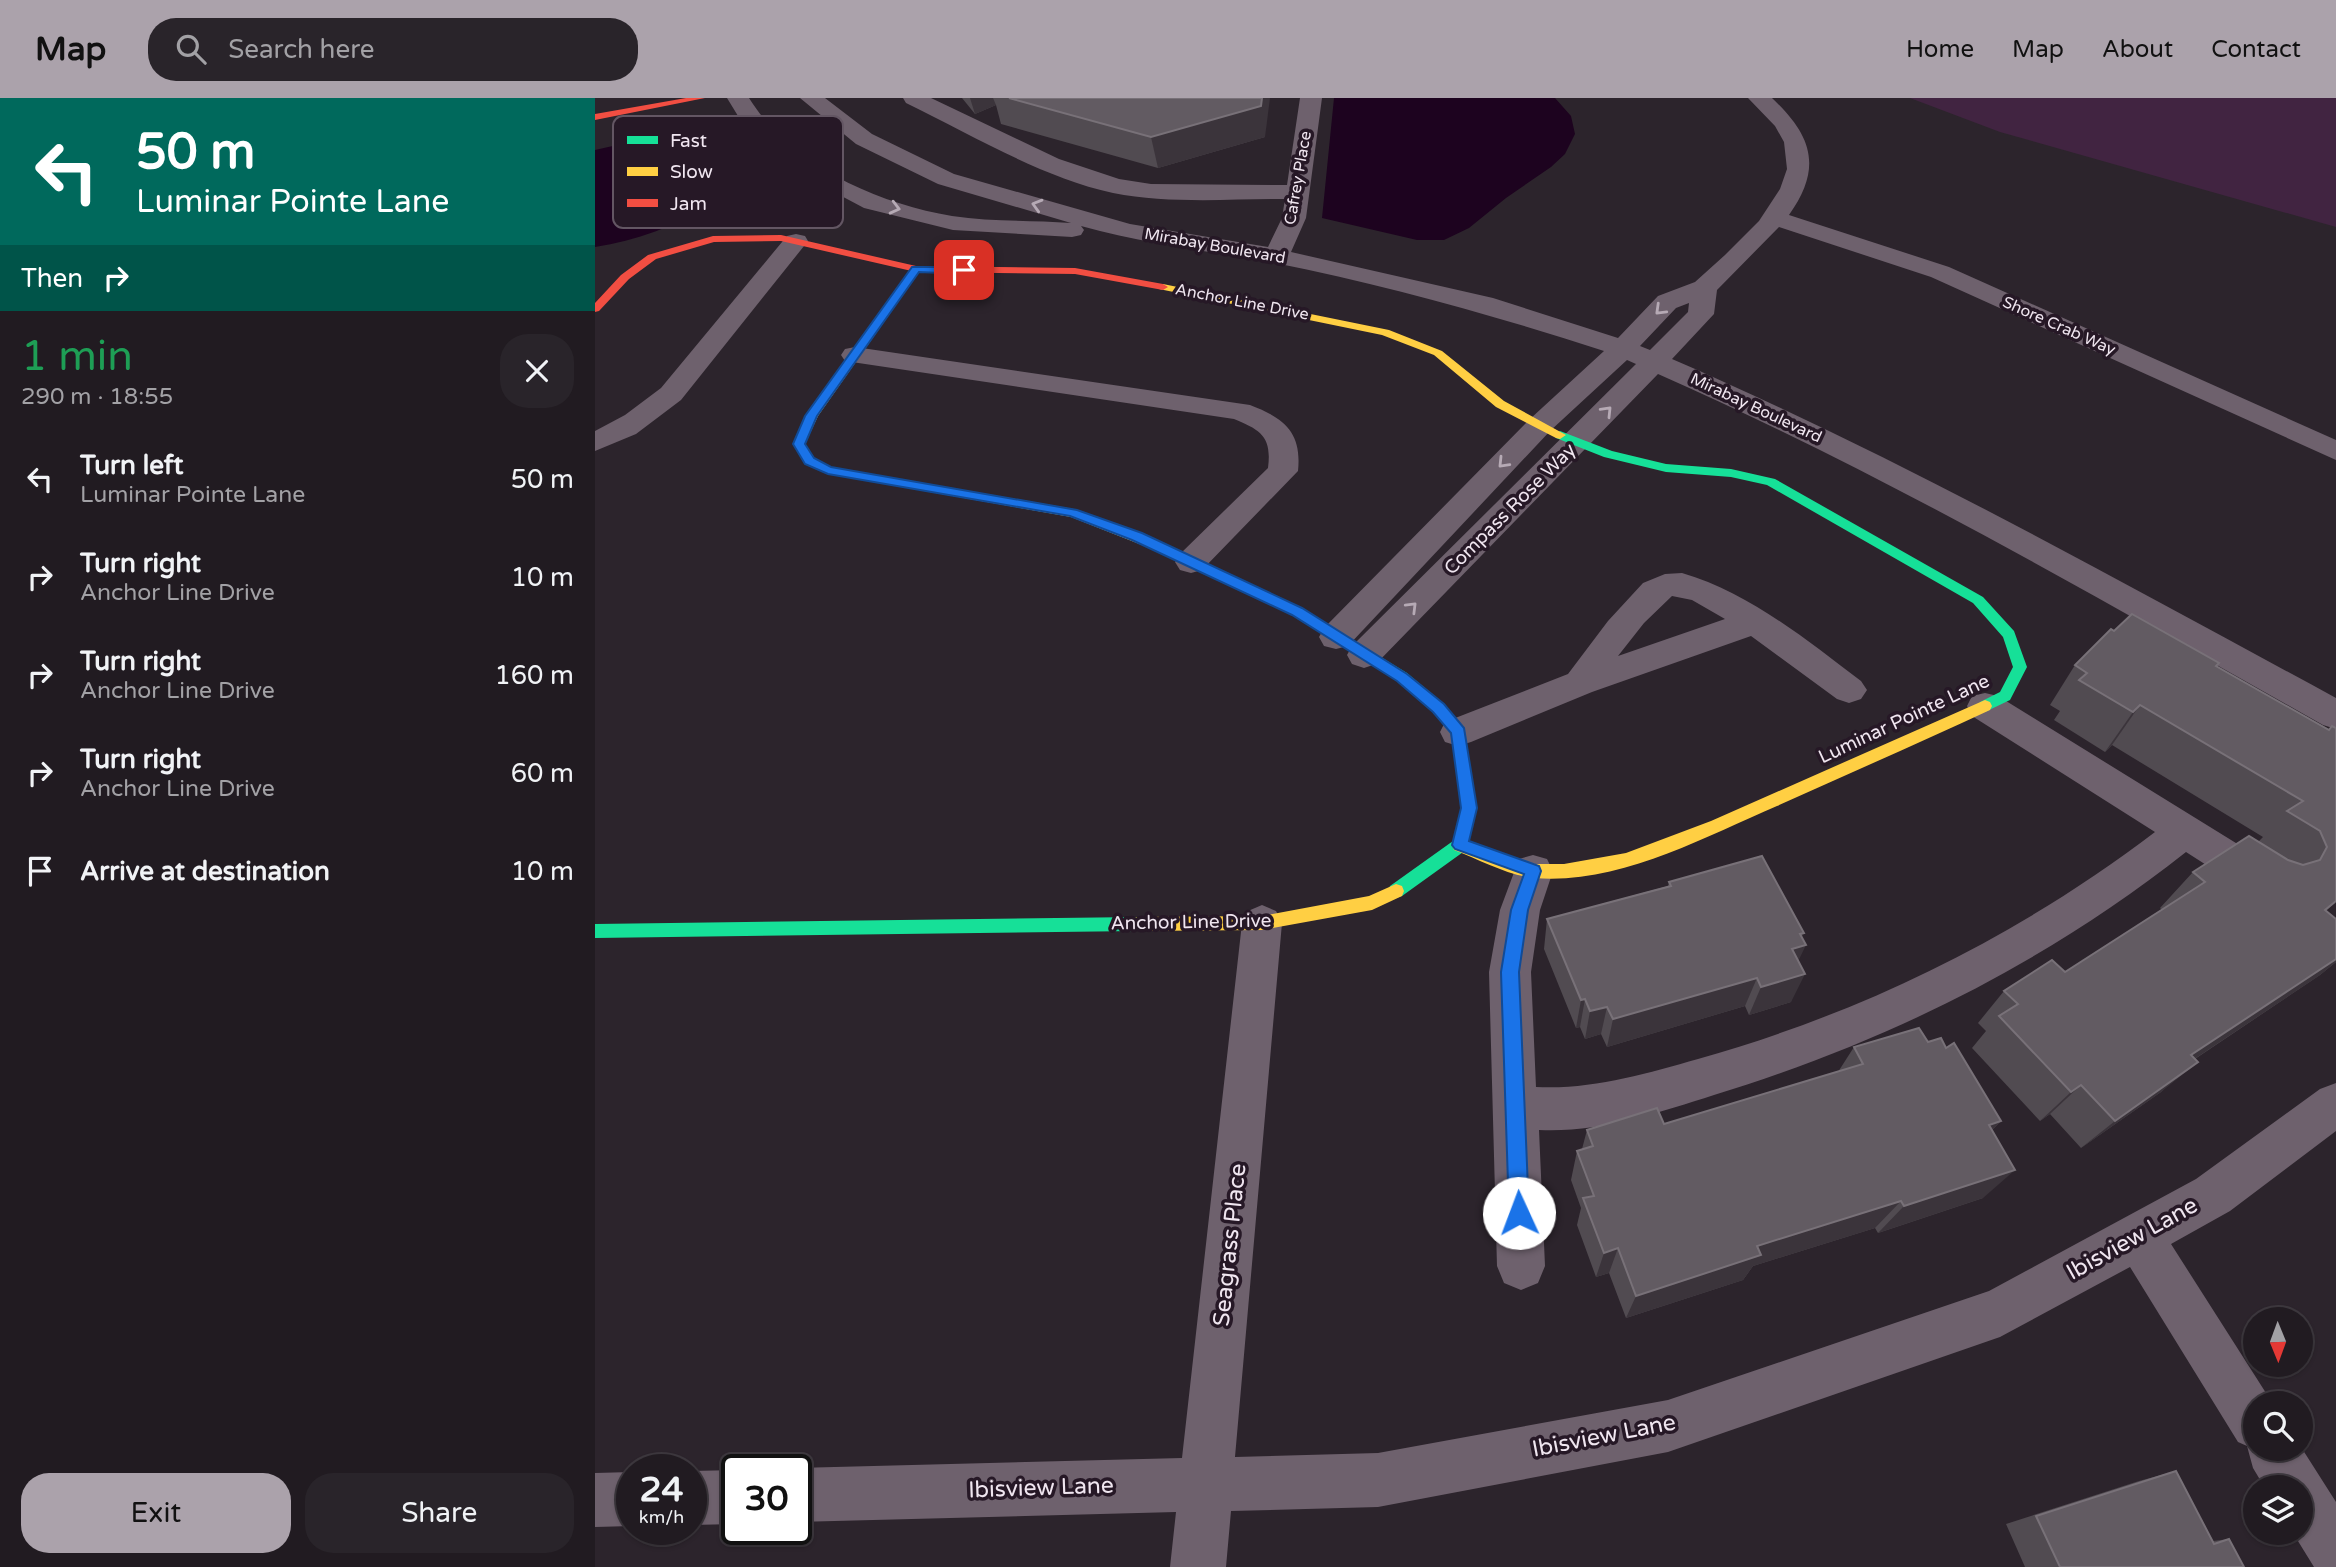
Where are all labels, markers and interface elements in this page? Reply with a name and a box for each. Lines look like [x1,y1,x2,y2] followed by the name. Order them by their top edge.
[148,18,638,81] search box
[35,30,106,69] text: Map
[172,30,210,68] icon: search
[228,34,374,65] text: Search here
[1906,35,1974,64] text: Home
[2012,35,2064,64] text: Map
[2102,35,2173,64] text: About
[2211,35,2301,64] text: Contact
[613,116,843,228] legend
[136,123,255,182] text: 50 m
[21,126,112,217] icon: left
[670,130,707,152] text: Fast
[1280,130,1316,226] street label: Cafrey Place
[670,161,713,183] text: Slow
[136,183,449,221] text: Luminar Pointe Lane
[670,193,707,215] text: Jam
[1032,199,1044,214] one-way arrow
[889,200,901,215] one-way arrow
[1143,224,1287,268] street label: Mirabay Boulevard
[934,240,994,300] pin
[945,251,983,289] icon: arrive
[97,259,135,297] icon: right
[21,263,83,294] text: Then
[1174,279,1310,325] street label: Anchor Line Drive
[1999,292,2119,360] street label: Shore Crab Way
[1656,301,1669,314] one-way arrow
[21,331,133,382] text: 1 min
[500,334,574,408] button: close
[1687,369,1825,447] street label: Mirabay Boulevard
[21,383,173,411] text: 290 m · 18:55
[1599,406,1612,419] one-way arrow
[1440,439,1580,579] street label: Compass Rose Way
[80,450,183,481] text: Turn left
[1499,455,1512,468] one-way arrow
[21,460,59,498] icon: left
[511,464,574,495] text: 50 m
[80,481,305,509] text: Luminar Pointe Lane
[80,548,201,579] text: Turn right
[21,558,59,596] icon: right
[511,562,574,593] text: 10 m
[80,579,275,607] text: Anchor Line Drive
[1404,602,1417,615] one-way arrow
[80,646,201,677] text: Turn right
[21,656,59,694] icon: right
[494,660,574,691] text: 160 m
[1815,670,1993,768] street label: Luminar Pointe Lane
[80,677,275,705] text: Anchor Line Drive
[80,744,201,775] text: Turn right
[21,754,59,792] icon: right
[511,758,574,789] text: 60 m
[80,775,275,803] text: Anchor Line Drive
[21,852,59,890] icon: arrive
[80,856,330,887] text: Arrive at destination
[511,856,574,887] text: 10 m
[1110,910,1272,934] street label: Anchor Line Drive
[1208,1162,1252,1328] street label: Seagrass Place
[1482,1176,1556,1250] position arrow
[2061,1191,2203,1287] street label: Ibisview Lane
[2243,1307,2313,1377] north arrow
[2243,1307,2313,1545] map controls
[2243,1391,2313,1461] button: search
[1530,1408,1678,1464] street label: Ibisview Lane
[721,1454,812,1545] speed limit sign: 30
[640,1469,683,1511] text: 24
[968,1471,1114,1505] street label: Ibisview Lane
[21,1473,291,1553] button: Exit
[305,1473,574,1553] button: Share
[2243,1475,2313,1545] button: layers
[639,1506,684,1528] text: km/h

